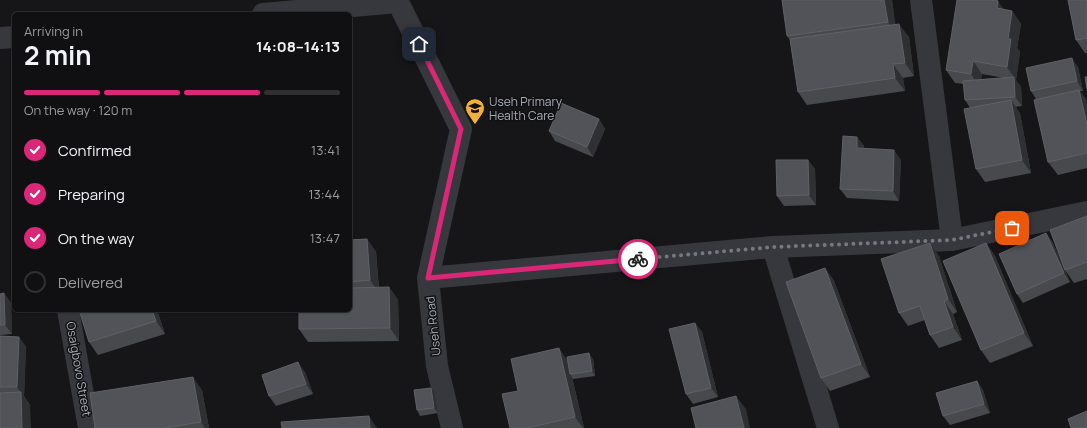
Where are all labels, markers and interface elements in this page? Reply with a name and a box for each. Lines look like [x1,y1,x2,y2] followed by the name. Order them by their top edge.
[24,22,83,40] text: Arriving in
[402,27,436,61] pin
[408,33,430,55] icon: home
[256,36,340,57] text: 14:08–14:13
[24,37,92,73] text: 2 min
[489,93,563,124] place label: Useh Primary Health Care
[464,97,486,125] school or university icon: Useh Primary Health Care
[24,101,132,119] text: On the way · 120 m
[24,139,46,161] icon: check
[58,140,131,161] text: Confirmed
[311,141,340,159] text: 13:41
[24,183,46,205] icon: check
[58,184,125,205] text: Preparing
[308,185,340,203] text: 13:44
[995,211,1029,245] pin
[1001,217,1023,239] icon: bag
[24,227,46,249] icon: check
[58,228,134,249] text: On the way
[310,229,340,247] text: 13:47
[618,239,658,279] courier
[627,248,649,270] icon: bike
[58,272,123,293] text: Delivered
[421,295,445,357] street label: Useh Road
[62,320,96,418] street label: Osaigbovo Street

